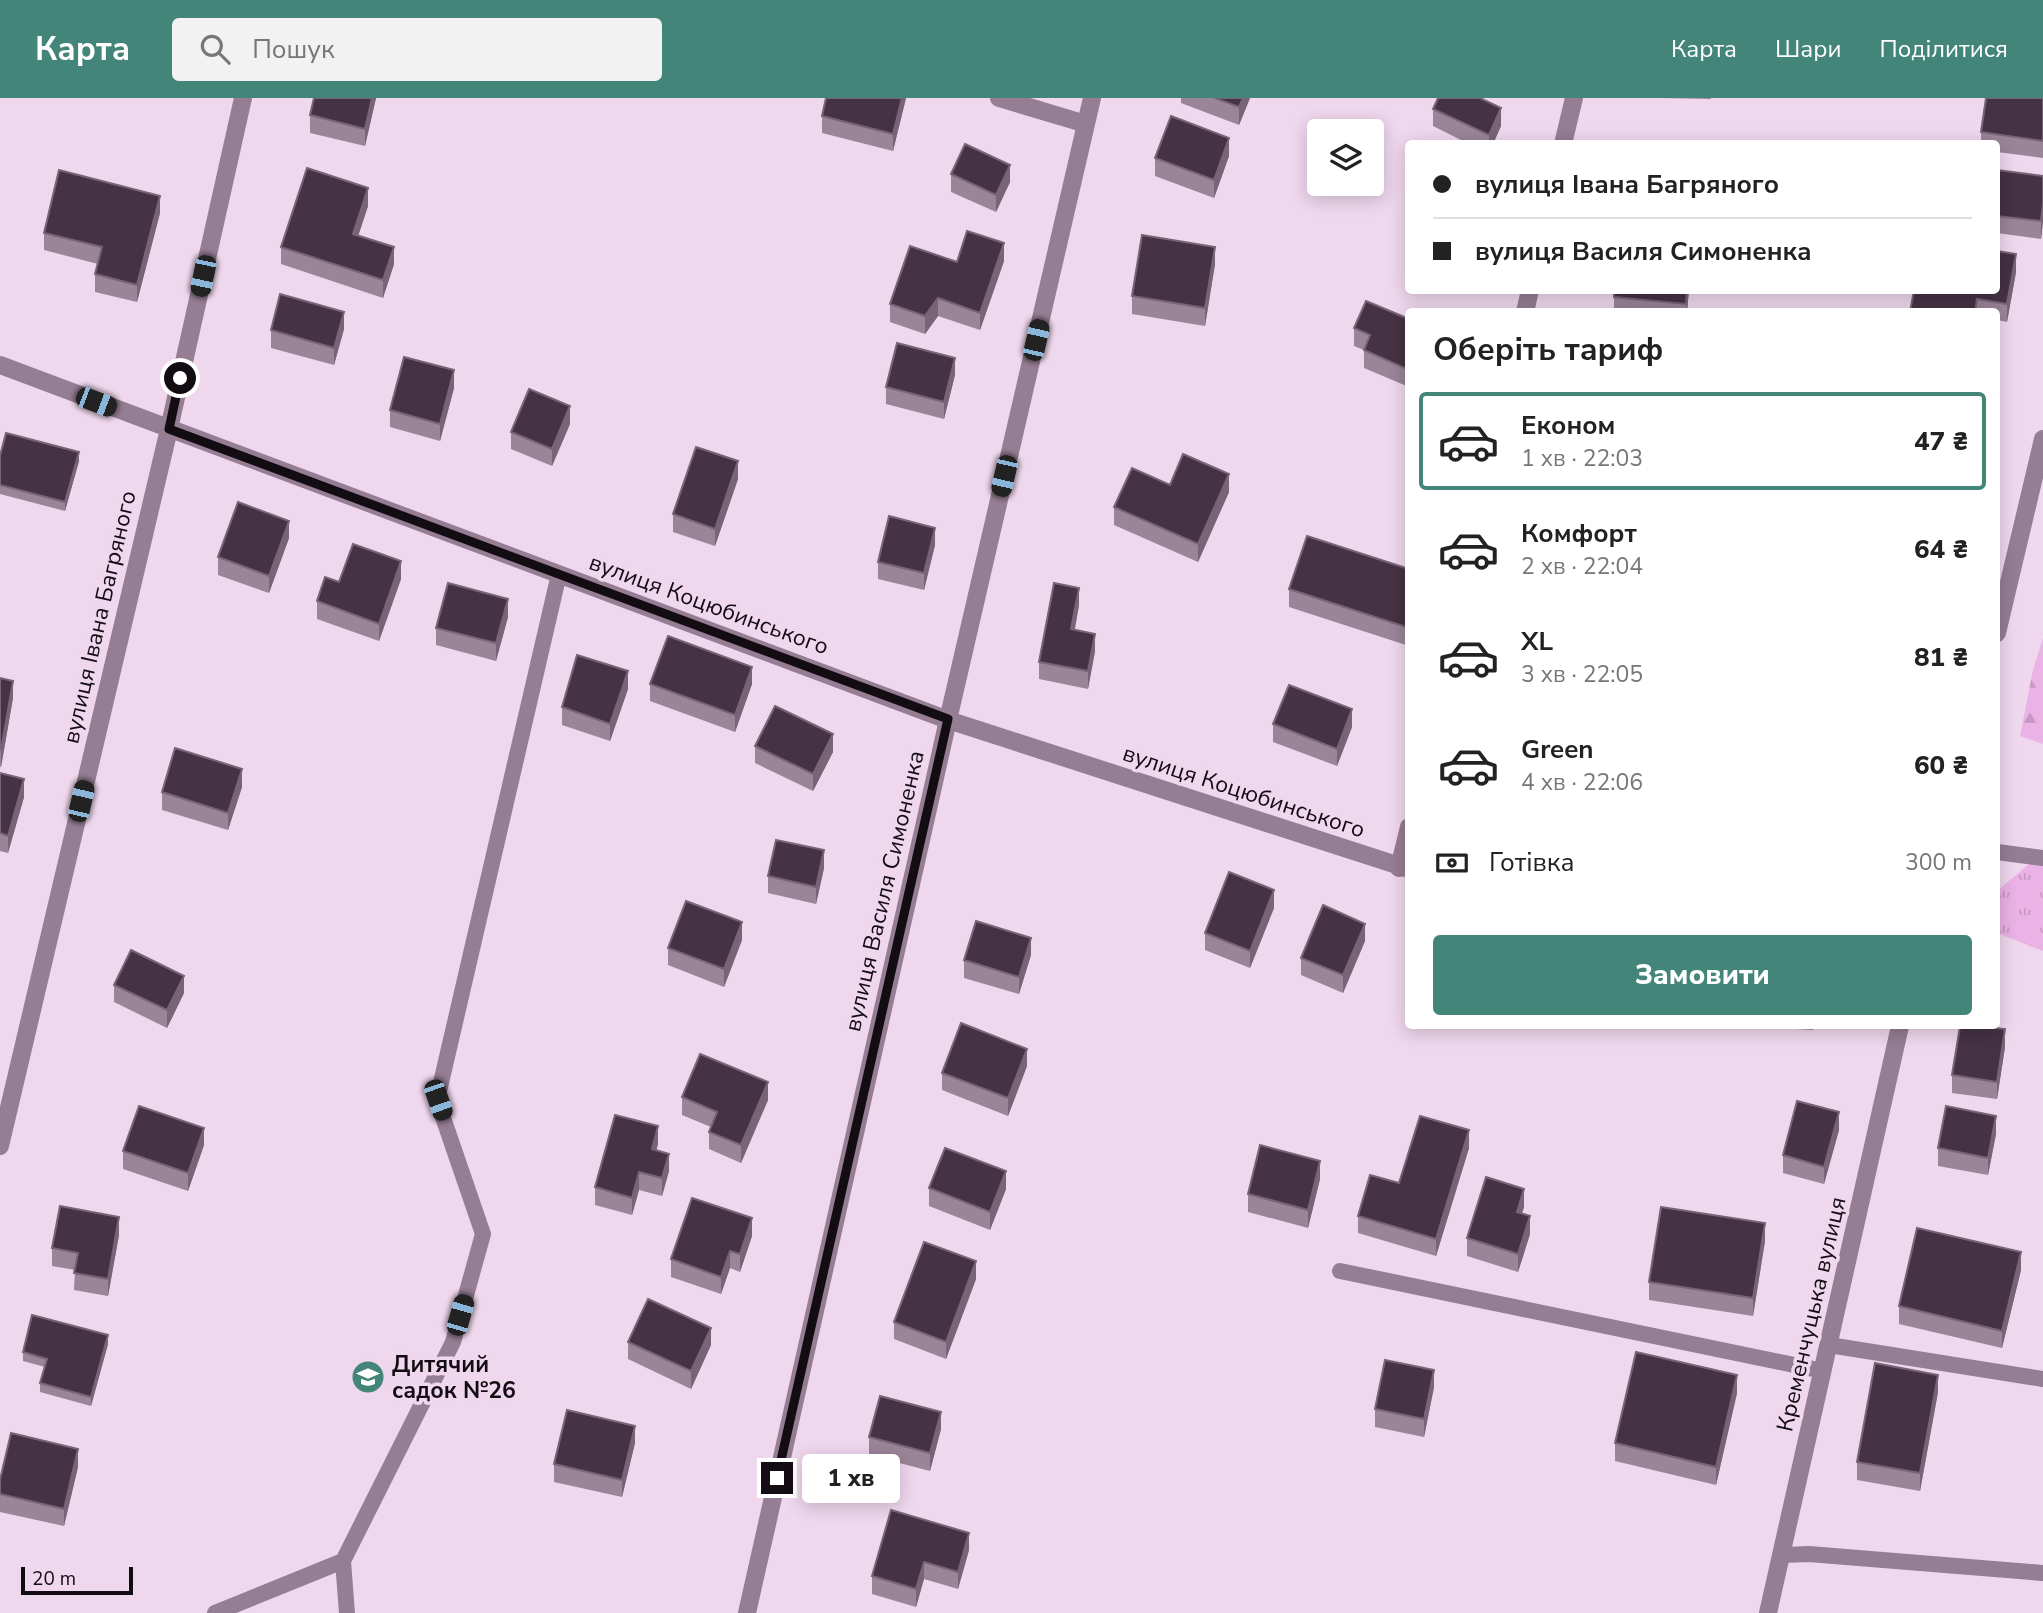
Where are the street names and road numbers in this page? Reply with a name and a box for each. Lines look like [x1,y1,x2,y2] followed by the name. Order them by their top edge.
[55,488,144,747] street label: вулиця Івана Багряного
[585,547,833,662] street label: вулиця Коцюбинського
[1119,738,1369,845] street label: вулиця Коцюбинського
[837,748,932,1035] street label: вулиця Василя Симоненка
[1769,1194,1854,1435] street label: Кременчуцька вулиця

